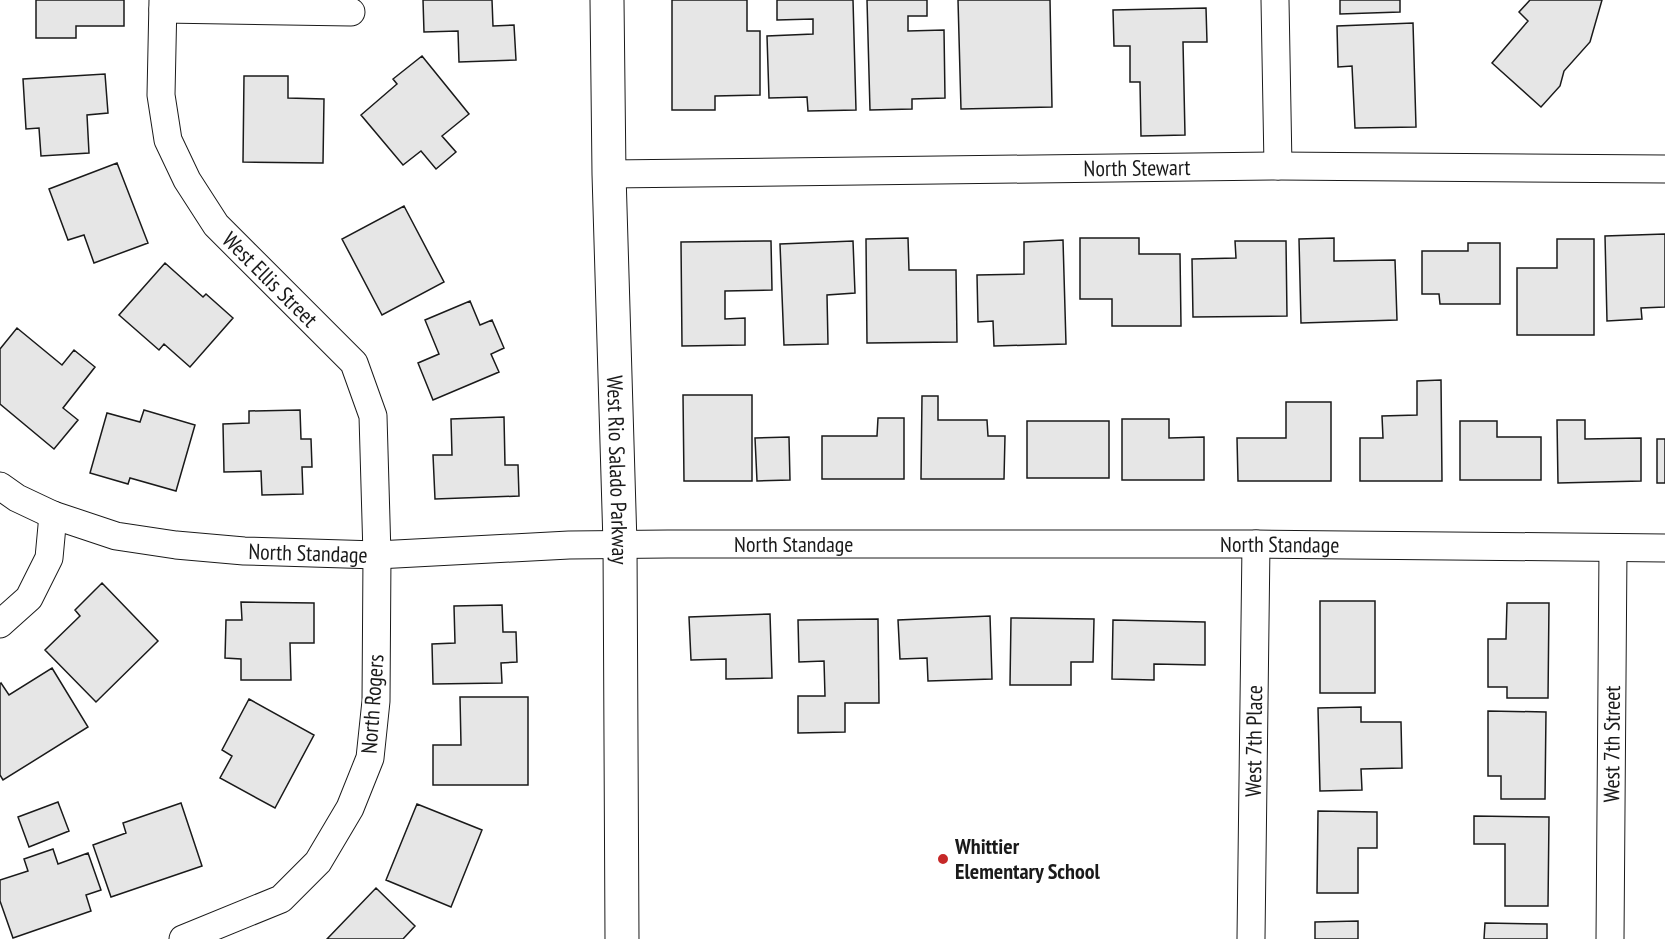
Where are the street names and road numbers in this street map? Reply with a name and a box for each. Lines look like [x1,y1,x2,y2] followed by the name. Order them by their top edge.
[1083,153,1191,182] street label: North Stewart
[217,226,324,333] street label: West Ellis Street
[601,375,634,565] street label: West Rio Salado Parkway
[734,530,853,558] street label: North Standage
[1220,530,1339,559] street label: North Standage
[248,537,368,569] street label: North Standage
[355,653,389,755] street label: North Rogers
[1239,685,1268,797] street label: West 7th Place
[1597,685,1626,803] street label: West 7th Street

